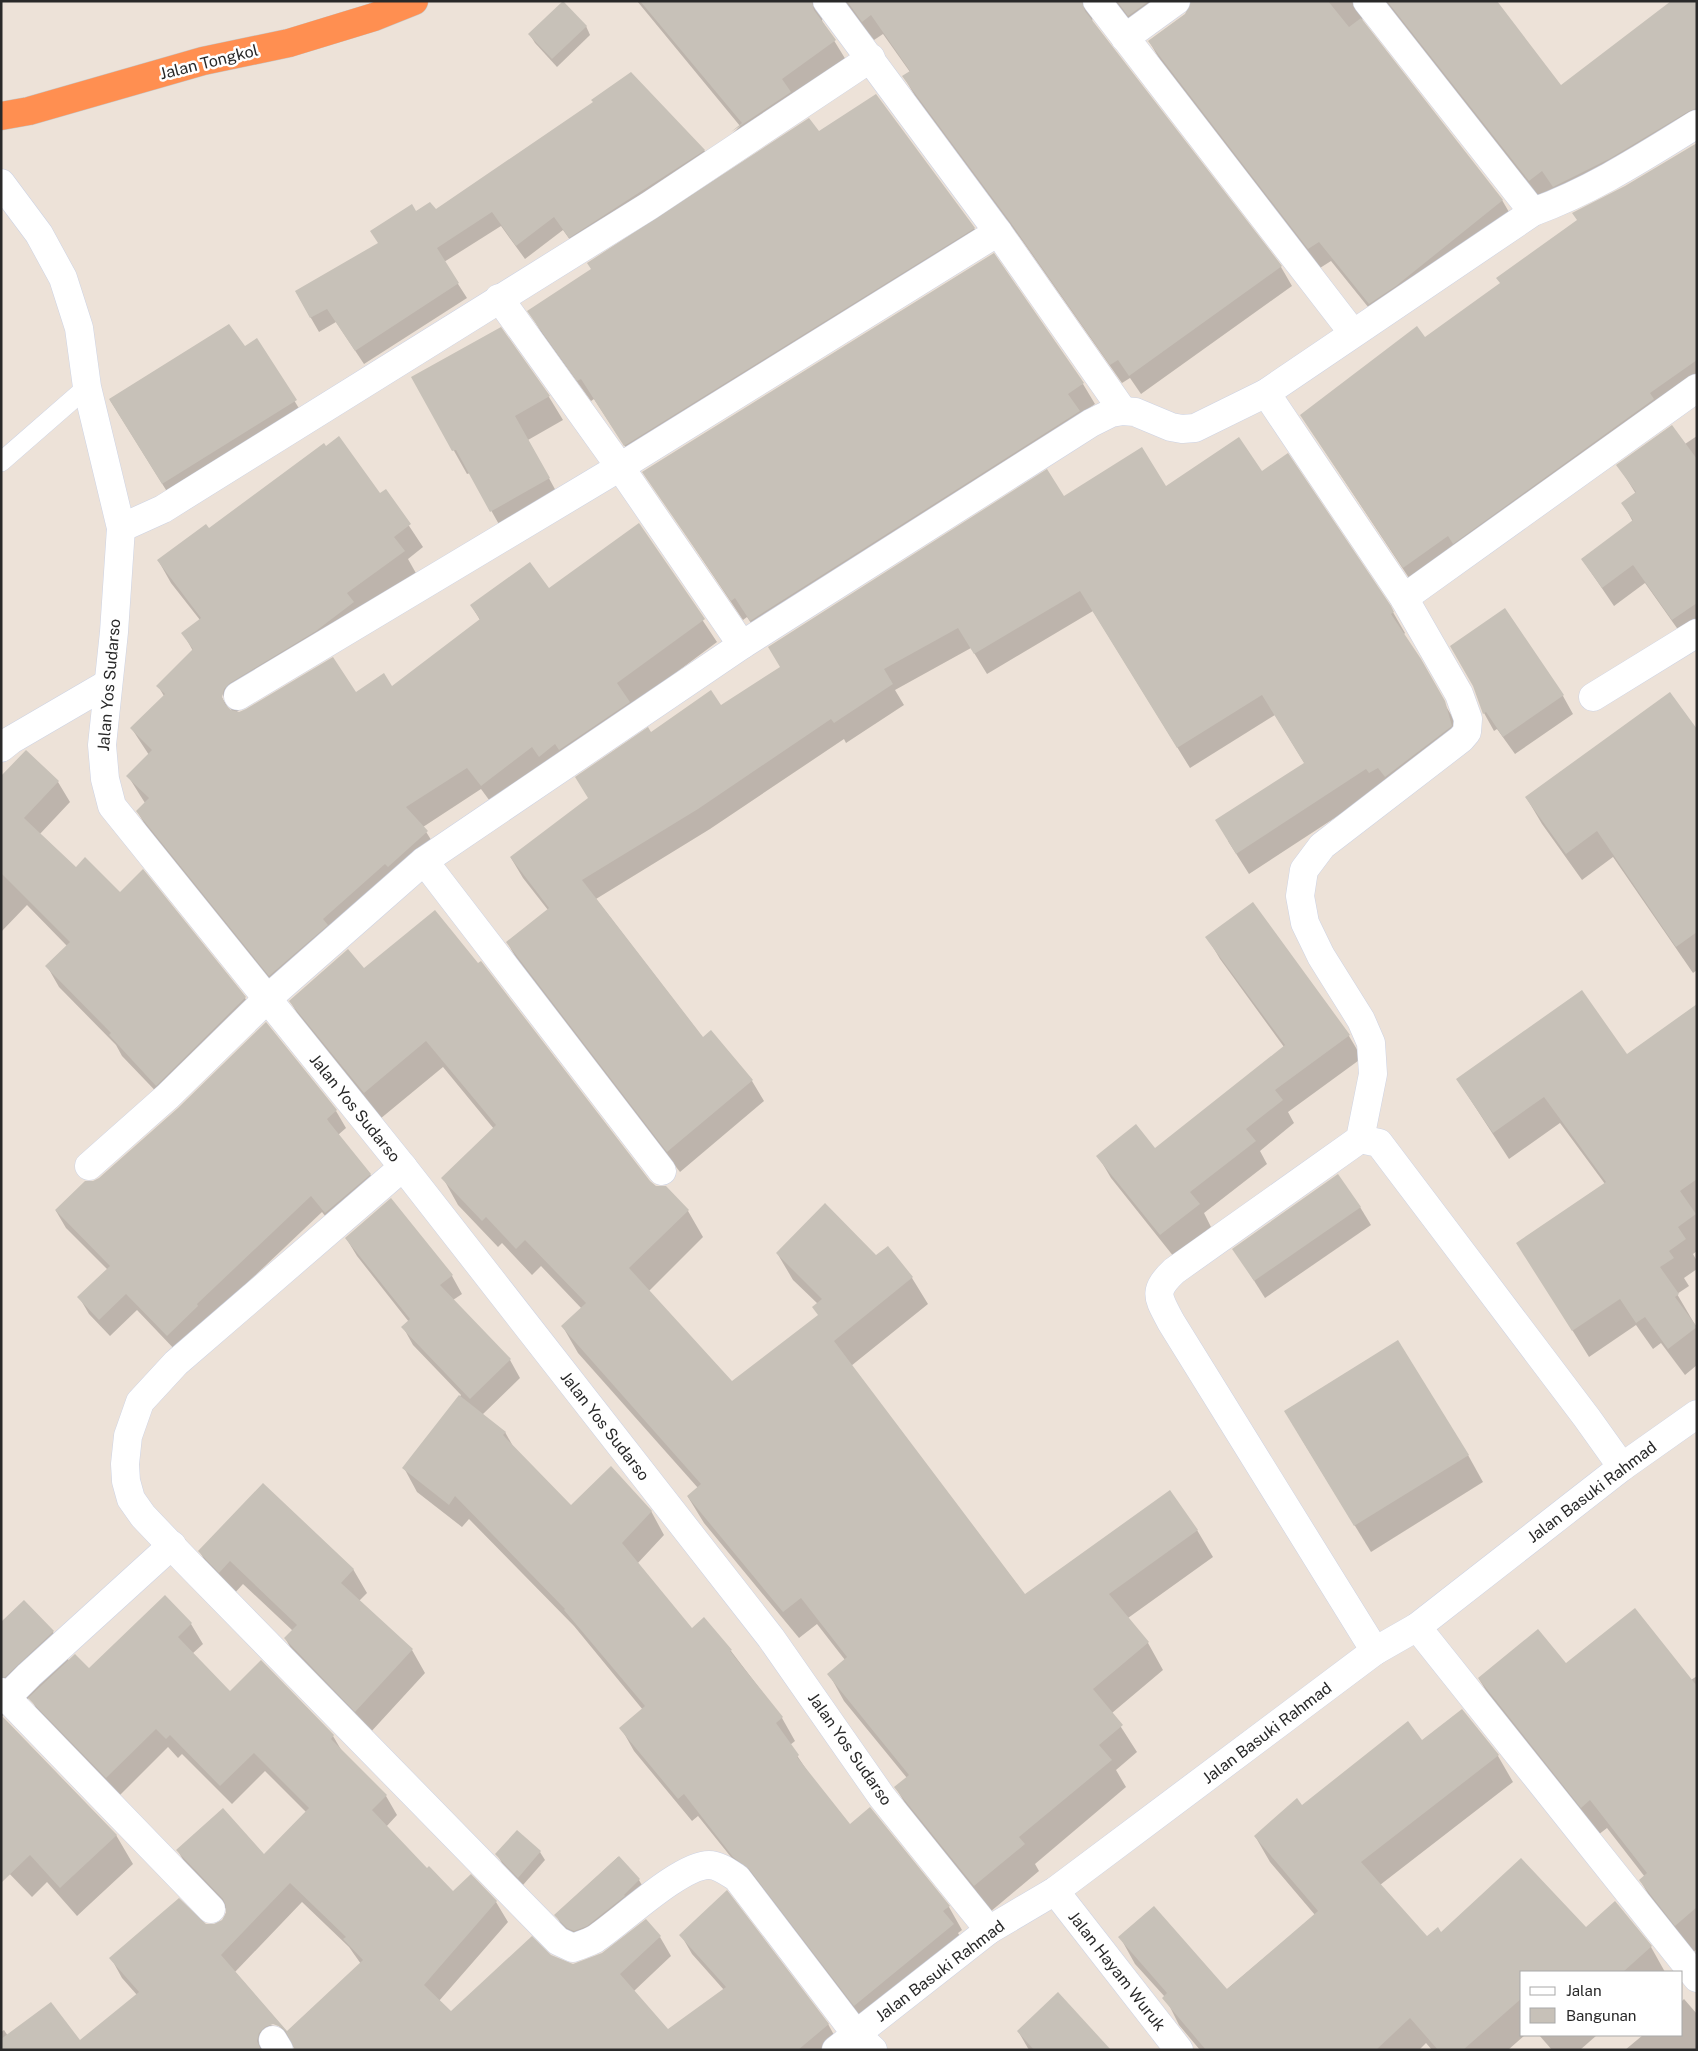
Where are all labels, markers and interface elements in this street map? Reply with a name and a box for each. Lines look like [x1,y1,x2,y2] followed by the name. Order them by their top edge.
[158,41,260,83] street label: Jalan Tongkol
[94,618,124,752] street label: Jalan Yos Sudarso
[306,1050,404,1166] street label: Jalan Yos Sudarso
[557,1368,653,1484] street label: Jalan Yos Sudarso
[1524,1437,1660,1547] street label: Jalan Basuki Rahmad
[1199,1678,1335,1788] street label: Jalan Basuki Rahmad
[804,1689,896,1809] street label: Jalan Yos Sudarso
[1064,1907,1170,2035] street label: Jalan Hayam Wuruk
[872,1916,1008,2026] street label: Jalan Basuki Rahmad
[1520,1971,1683,2036] legend
[1566,1982,1602,1999] text: Jalan
[1566,2007,1637,2024] text: Bangunan

